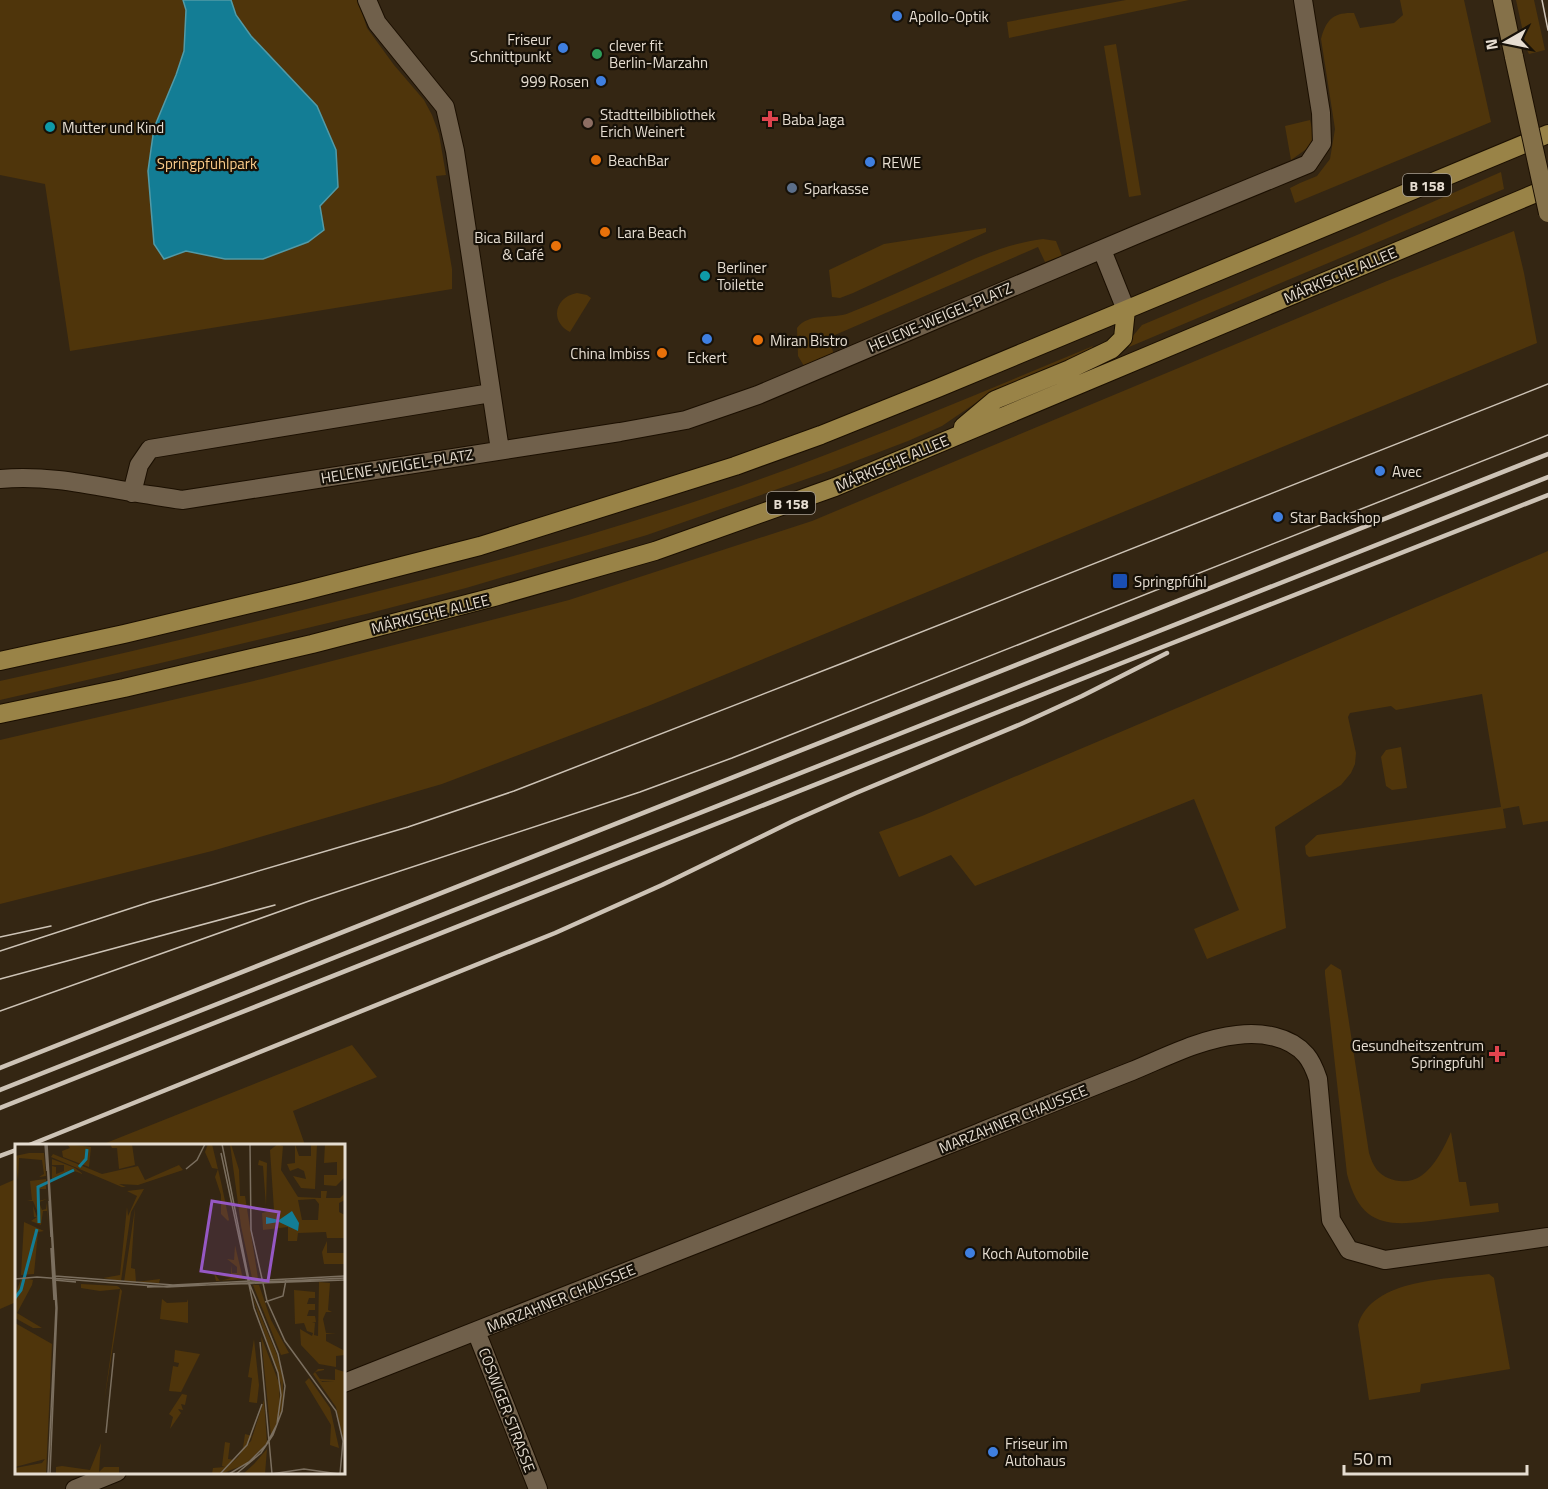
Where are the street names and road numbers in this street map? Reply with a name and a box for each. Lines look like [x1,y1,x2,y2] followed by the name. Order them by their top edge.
[1403,174,1451,196] road number: B 158
[1280,241,1400,309] street label: MÄRKISCHE ALLEE
[865,276,1015,358] street label: HELENE-WEIGEL-PLATZ
[832,429,952,497] street label: MÄRKISCHE ALLEE
[319,443,475,489] street label: HELENE-WEIGEL-PLATZ
[767,492,815,514] road number: B 158
[369,588,491,640] street label: MÄRKISCHE ALLEE
[935,1079,1091,1159] street label: MARZAHNER CHAUSSEE
[483,1258,639,1338] street label: MARZAHNER CHAUSSEE
[473,1344,541,1476] street label: COSWIGER STRASSE

